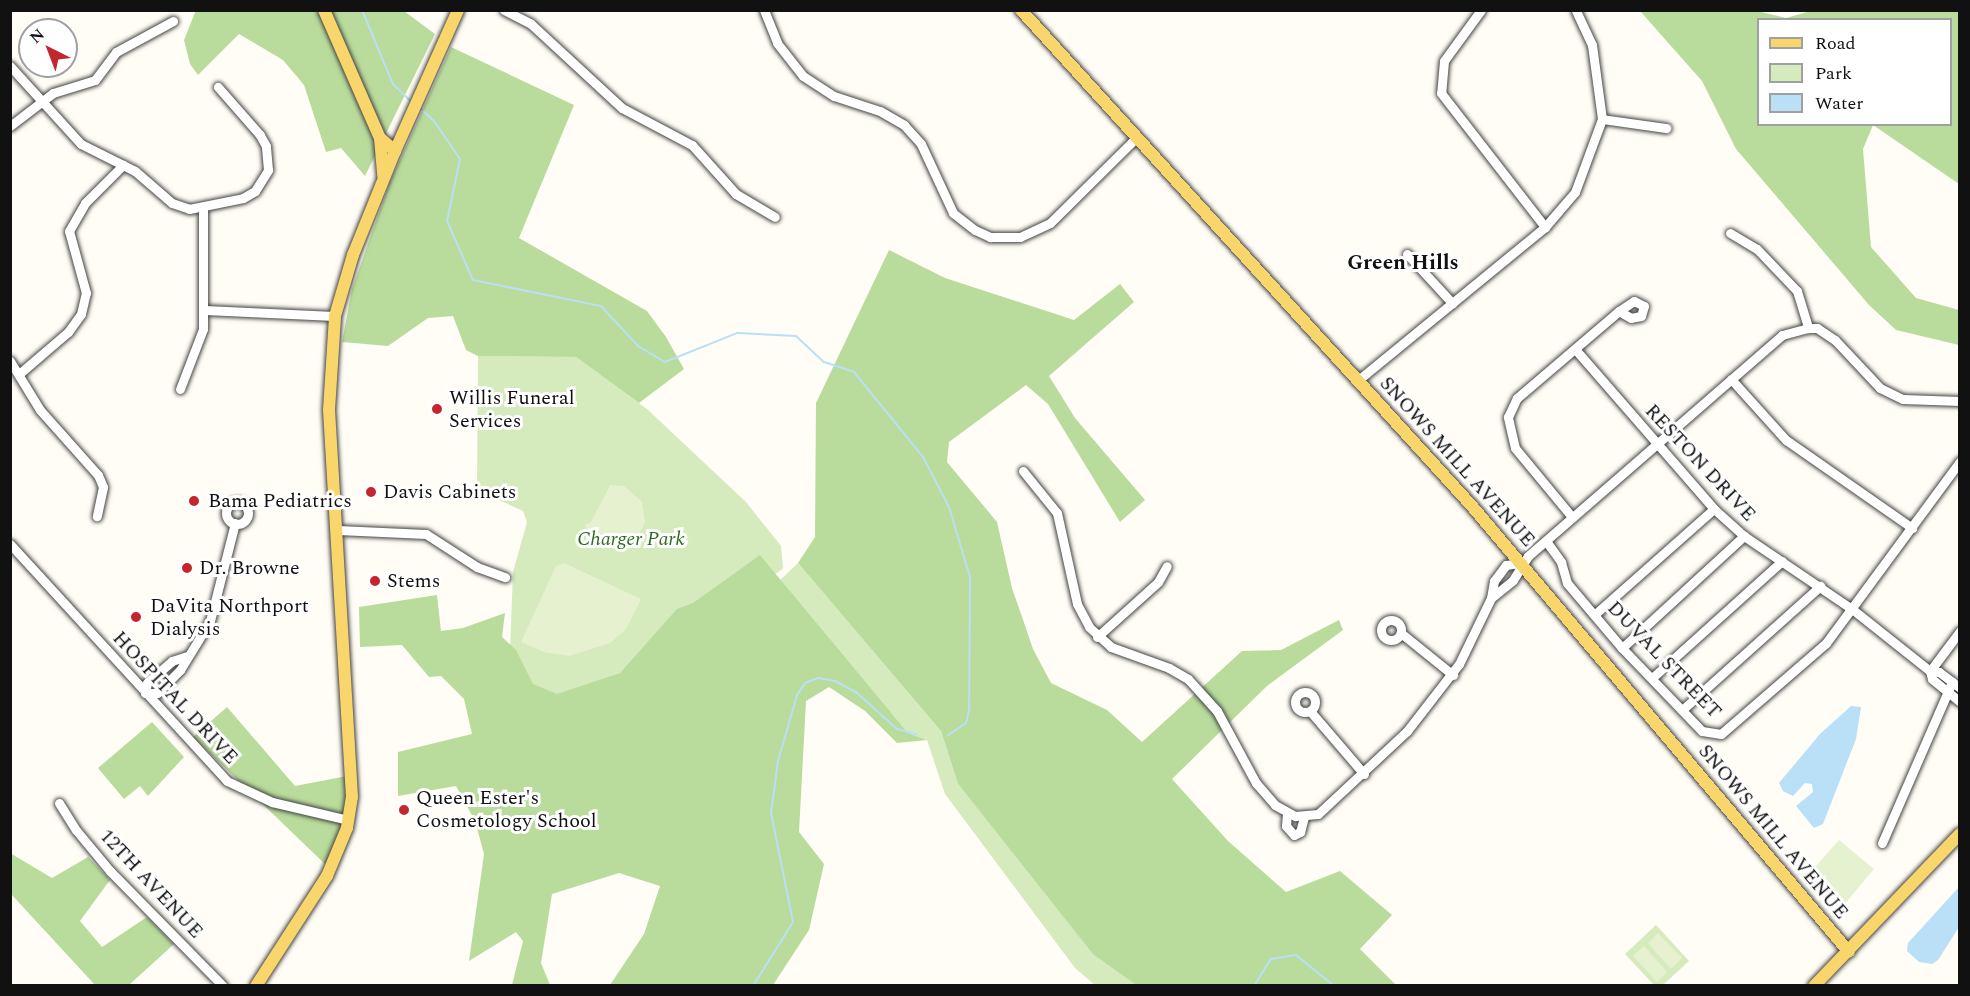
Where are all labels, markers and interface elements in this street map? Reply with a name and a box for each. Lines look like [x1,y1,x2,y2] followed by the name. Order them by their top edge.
[18,18,78,78] north arrow
[1757,18,1952,126] legend
[24,23,50,49] text: N
[1815,30,1856,57] text: Road
[1815,60,1852,87] text: Park
[1815,90,1863,117] text: Water
[1347,250,1459,276] district label: Green Hills
[1374,372,1540,552] street label: SNOWS MILL AVENUE
[449,386,575,433] place label: Willis Funeral Services
[1639,399,1761,527] street label: RESTON DRIVE
[430,402,444,416] marker: Willis Funeral Services
[383,480,516,504] place label: Davis Cabinets
[364,485,378,499] marker: Davis Cabinets
[208,489,352,513] place label: Bama Pediatrics
[185,492,203,510] marker: Bama Pediatrics
[577,527,685,551] park label: Charger Park
[199,556,300,580] place label: Dr. Browne
[180,561,194,575] marker: Dr. Browne
[387,569,440,593] place label: Stems
[368,574,382,588] marker: Stems
[150,594,309,641] place label: DaVita Northport Dialysis
[1602,596,1726,724] street label: DUVAL STREET
[127,608,145,626] marker: DaVita Northport Dialysis
[107,626,243,770] street label: HOSPITAL DRIVE
[1693,740,1853,924] street label: SNOWS MILL AVENUE
[416,786,597,833] place label: Queen Ester's Cosmetology School
[397,803,411,817] marker: Queen Ester's Cosmetology School
[94,824,208,944] street label: 12TH AVENUE

